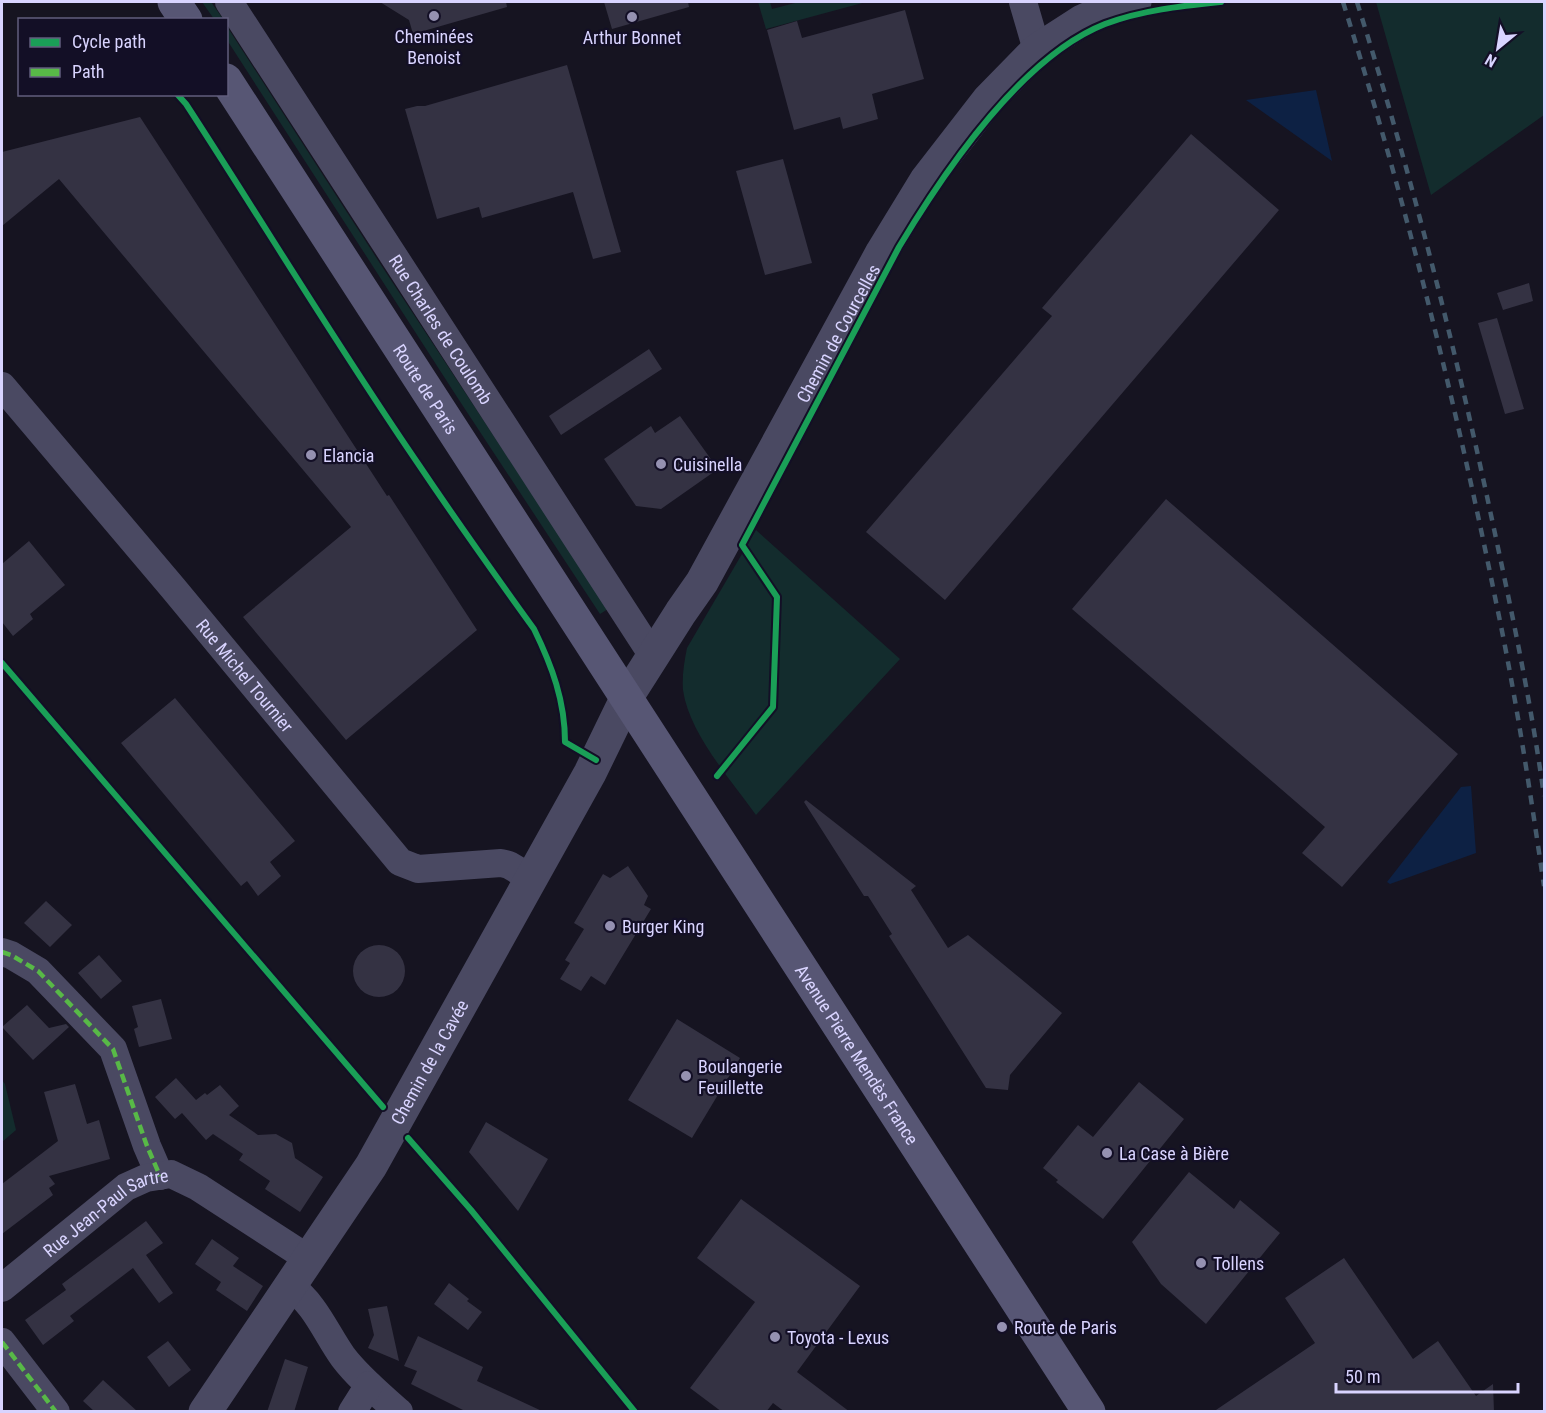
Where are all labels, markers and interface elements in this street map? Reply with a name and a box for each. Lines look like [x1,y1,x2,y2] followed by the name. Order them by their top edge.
[427,9,441,23] marker: Cheminées Benoist
[625,10,639,24] marker: Arthur Bonnet
[18,18,228,96] legend
[1468,18,1528,78] north arrow
[395,26,473,68] place label: Cheminées Benoist
[583,27,681,48] place label: Arthur Bonnet
[72,31,146,52] text: Cycle path
[1482,50,1500,71] text: N
[72,61,105,82] text: Path
[385,251,497,408] street label: Rue Charles de Coulomb
[792,260,884,406] street label: Chemin de Courcelles
[389,340,463,438] street label: Route de Paris
[323,445,375,466] place label: Elancia
[304,448,318,462] marker: Elancia
[673,454,742,475] place label: Cuisinella
[654,457,668,471] marker: Cuisinella
[192,614,299,736] street label: Rue Michel Tournier
[622,916,704,937] place label: Burger King
[603,919,617,933] marker: Burger King
[791,960,923,1148] street label: Avenue Pierre Mendès France
[386,996,472,1128] street label: Chemin de la Cavée
[698,1056,782,1098] place label: Boulangerie Feuillette
[679,1069,693,1083] marker: Boulangerie Feuillette
[1119,1143,1229,1164] place label: La Case à Bière
[1100,1146,1114,1160] marker: La Case à Bière
[39,1164,170,1261] street label: Rue Jean-Paul Sartre
[1213,1253,1264,1274] place label: Tollens
[1194,1256,1208,1270] marker: Tollens
[1014,1317,1117,1338] place label: Route de Paris
[995,1320,1009,1334] marker: Route de Paris
[787,1327,889,1348] place label: Toyota - Lexus
[768,1330,782,1344] marker: Toyota - Lexus
[1336,1356,1518,1394] scale bar
[1345,1366,1380,1387] text: 50 m

